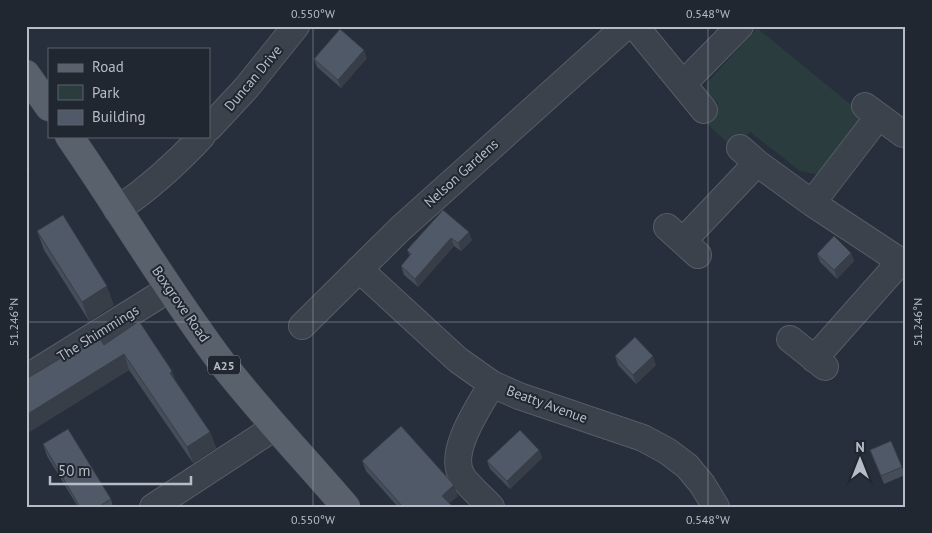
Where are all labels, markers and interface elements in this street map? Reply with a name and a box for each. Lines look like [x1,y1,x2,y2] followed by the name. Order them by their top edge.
[291,6,335,21] text: 0.550°W
[686,6,730,21] text: 0.548°W
[220,41,286,115] street label: Duncan Drive
[48,48,210,138] legend
[92,57,124,76] text: Road
[92,83,120,102] text: Park
[92,107,146,126] text: Building
[420,135,502,211] street label: Nelson Gardens
[148,262,214,346] street label: Boxgrove Road
[6,298,21,346] text: 51.246°N
[910,298,925,346] text: 51.246°N
[54,301,142,365] street label: The Shimmings
[208,356,240,374] road number: A25
[504,381,590,427] street label: Beatty Avenue
[834,436,884,486] north arrow
[855,438,865,456] text: N
[50,453,191,485] scale bar
[58,461,91,480] text: 50 m
[291,512,335,527] text: 0.550°W
[686,512,730,527] text: 0.548°W

